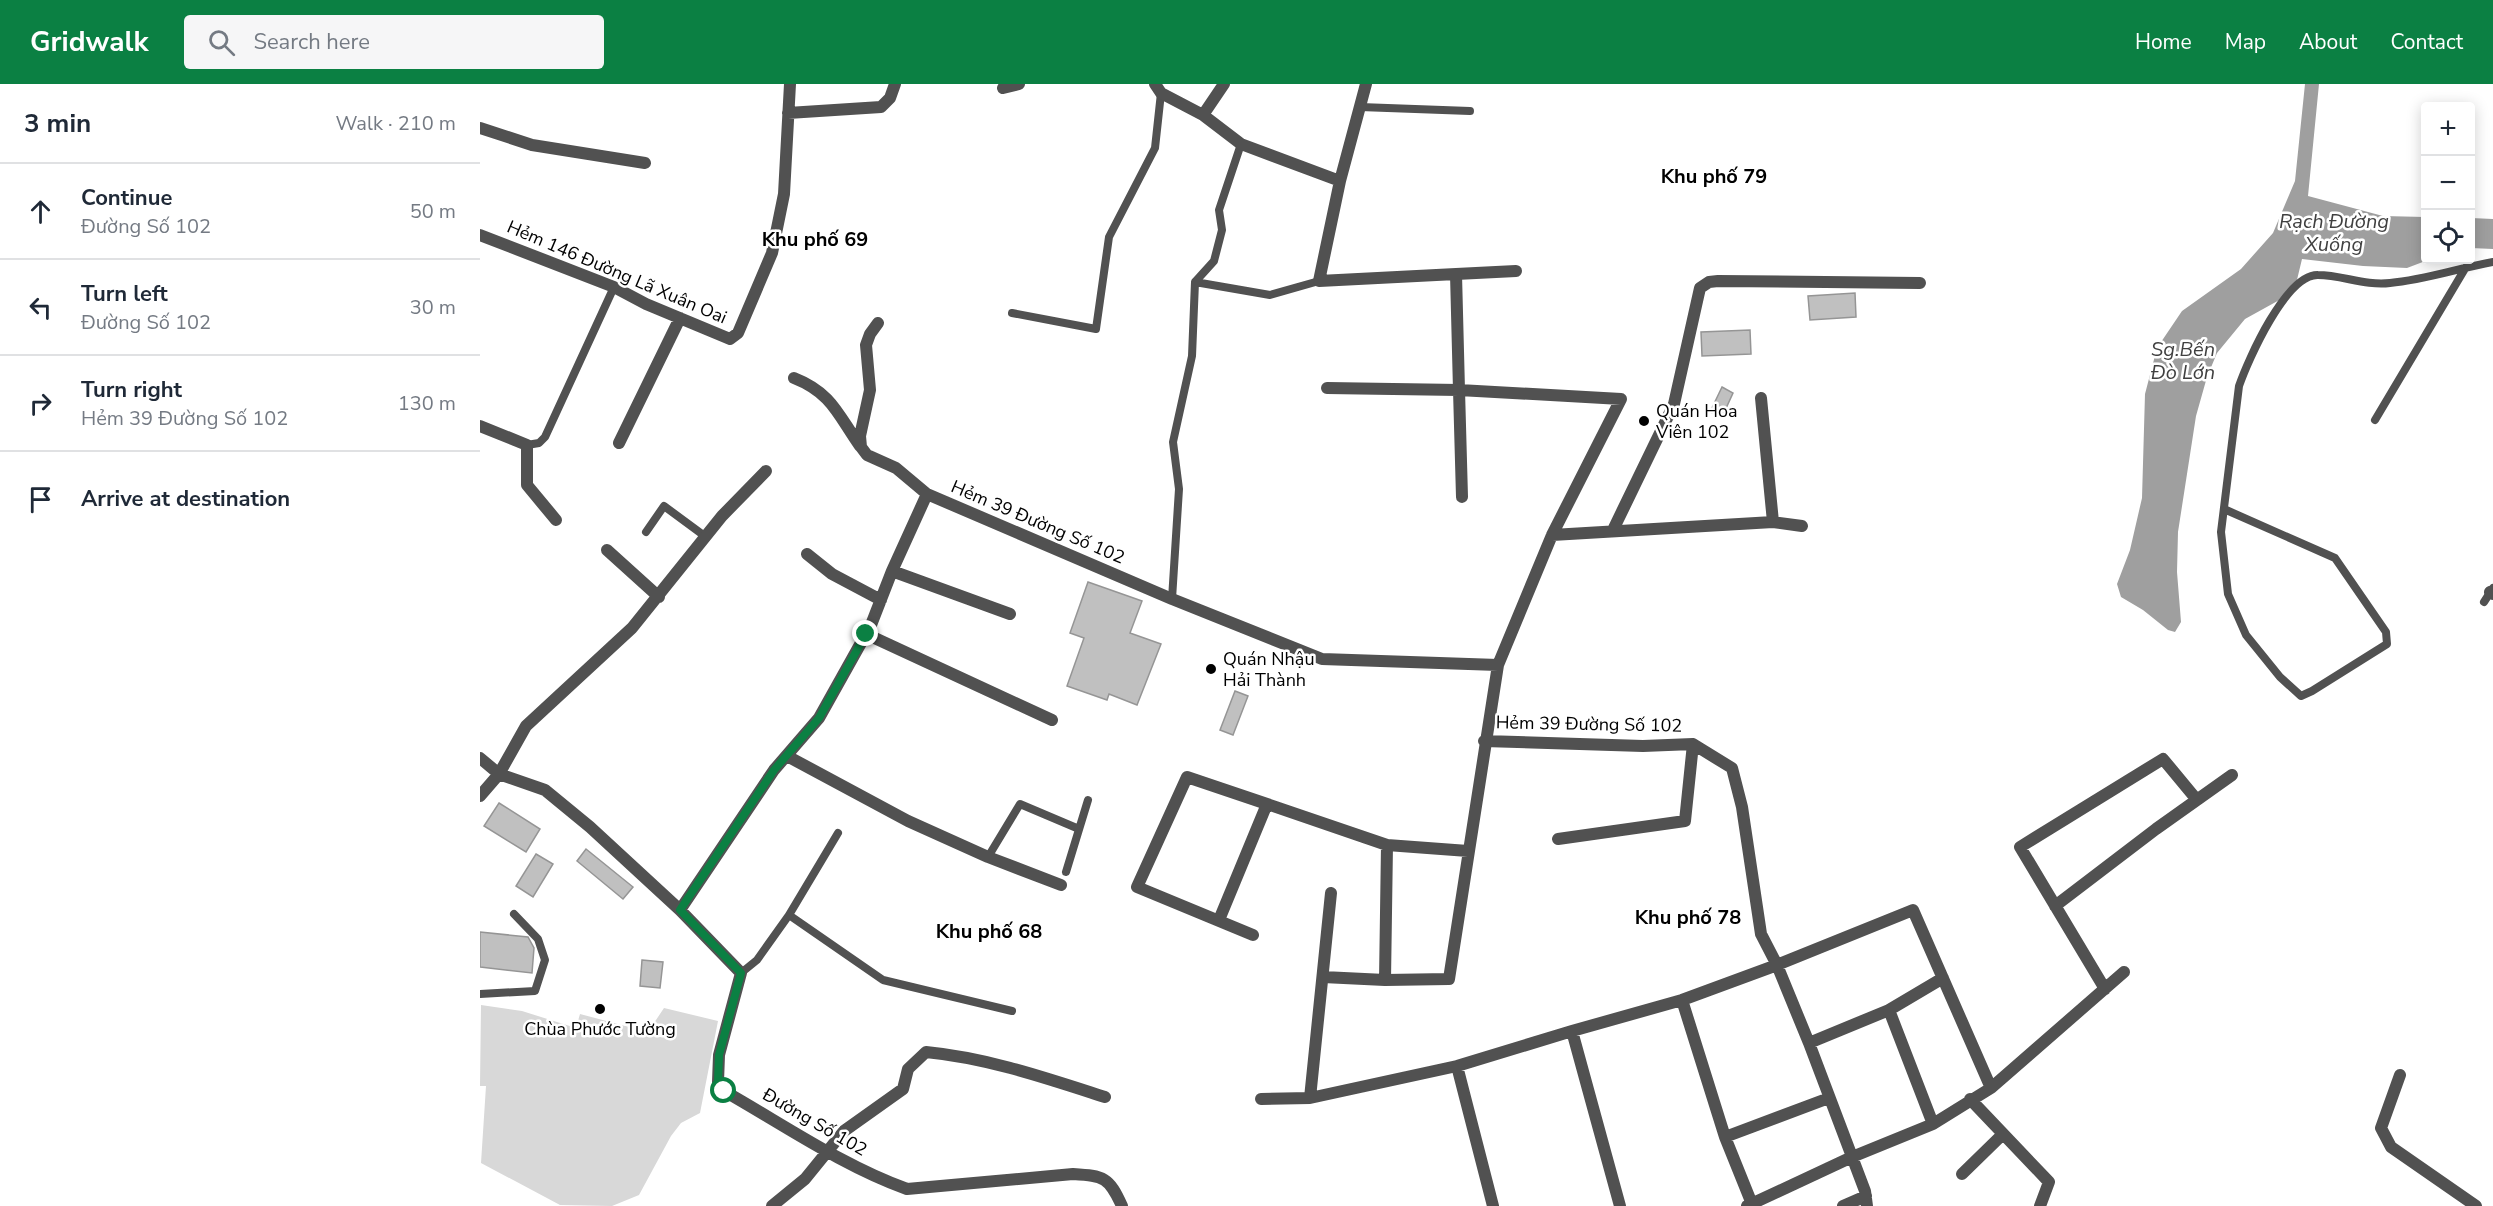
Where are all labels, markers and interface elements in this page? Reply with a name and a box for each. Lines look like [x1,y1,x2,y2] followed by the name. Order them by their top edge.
[184,15,604,69] search box
[30,23,148,61] text: Gridwalk
[205,26,238,59] icon: search
[253,27,370,57] text: Search here
[2135,28,2192,56] text: Home
[2225,28,2266,56] text: Map
[2299,28,2357,56] text: About
[2390,28,2463,56] text: Contact
[2421,102,2475,264] map controls
[2421,102,2475,156] button: +
[24,106,91,141] text: 3 min
[336,110,456,137] text: Walk · 210 m
[2421,156,2475,210] button: −
[1661,163,1767,190] district label: Khu phố 79
[81,183,172,213] text: Continue
[24,195,57,228] icon: ahead
[410,198,456,225] text: 50 m
[2279,208,2389,258] water label: Rạch Đường Xuống
[2421,210,2475,264] button: locate
[81,213,211,240] text: Đường Số 102
[503,215,731,329] street label: Hẻm 146 Đường Lã Xuân Oai
[762,226,868,253] district label: Khu phố 69
[81,279,168,309] text: Turn left
[24,291,57,324] icon: left
[410,294,456,321] text: 30 m
[81,309,211,336] text: Đường Số 102
[2151,336,2215,386] water label: Sg.Bến Đò Lớn
[81,375,182,405] text: Turn right
[24,387,57,420] icon: right
[398,390,456,417] text: 130 m
[1655,399,1738,444] place label: Quán Hoa Viên 102
[81,405,288,432] text: Hẻm 39 Đường Số 102
[1637,414,1651,428] marker: Quán Hoa Viên 102
[947,475,1129,569] street label: Hẻm 39 Đường Số 102
[24,483,57,516] icon: arrive
[81,484,290,514] text: Arrive at destination
[852,620,878,646] route end
[1223,647,1314,692] place label: Quán Nhậu Hải Thành
[1204,662,1218,676] marker: Quán Nhậu Hải Thành
[1496,710,1682,738] street label: Hẻm 39 Đường Số 102
[1635,904,1741,931] district label: Khu phố 78
[936,918,1042,945] district label: Khu phố 68
[593,1002,607,1016] marker: Chùa Phước Tường
[524,1017,676,1041] place label: Chùa Phước Tường
[710,1077,736,1103] route start
[757,1082,872,1162] street label: Đường Số 102

